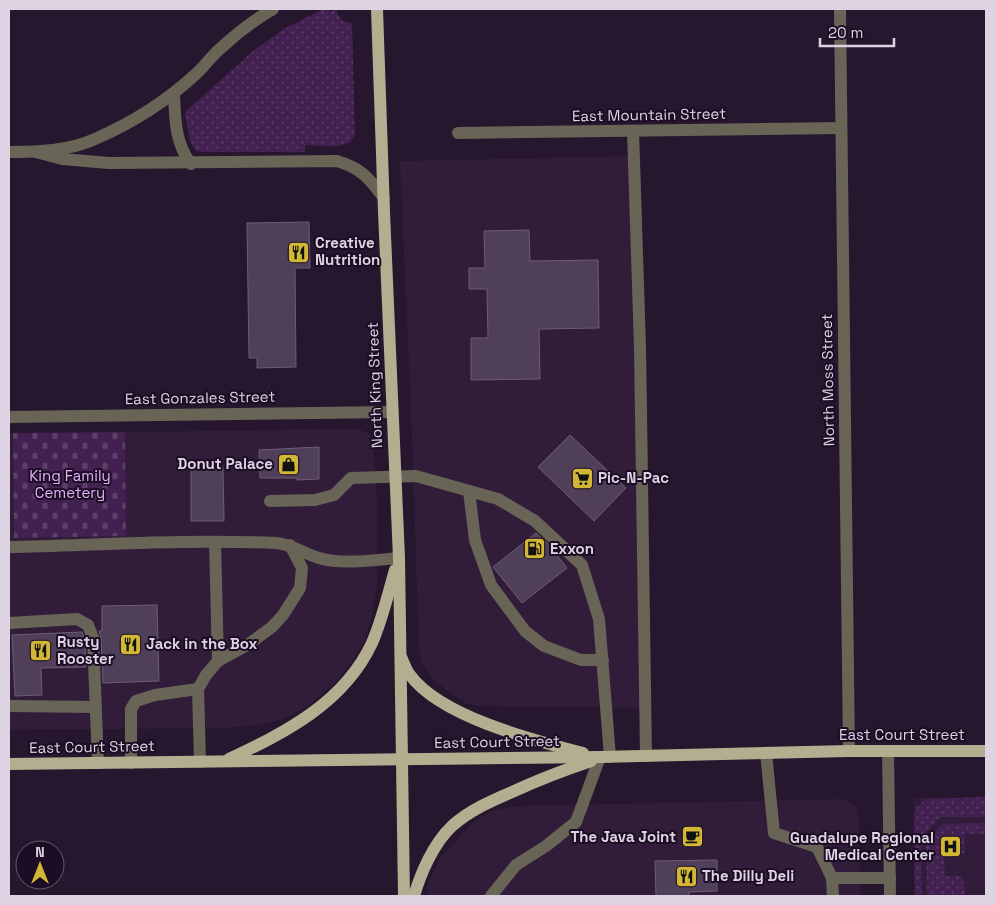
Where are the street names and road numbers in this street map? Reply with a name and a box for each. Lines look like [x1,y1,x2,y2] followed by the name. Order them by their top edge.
[572,104,726,125] street label: East Mountain Street
[817,313,838,446] street label: North Moss Street
[363,322,386,448] street label: North King Street
[125,387,275,408] street label: East Gonzales Street
[839,725,965,744] street label: East Court Street
[434,731,560,752] street label: East Court Street
[29,736,155,757] street label: East Court Street

